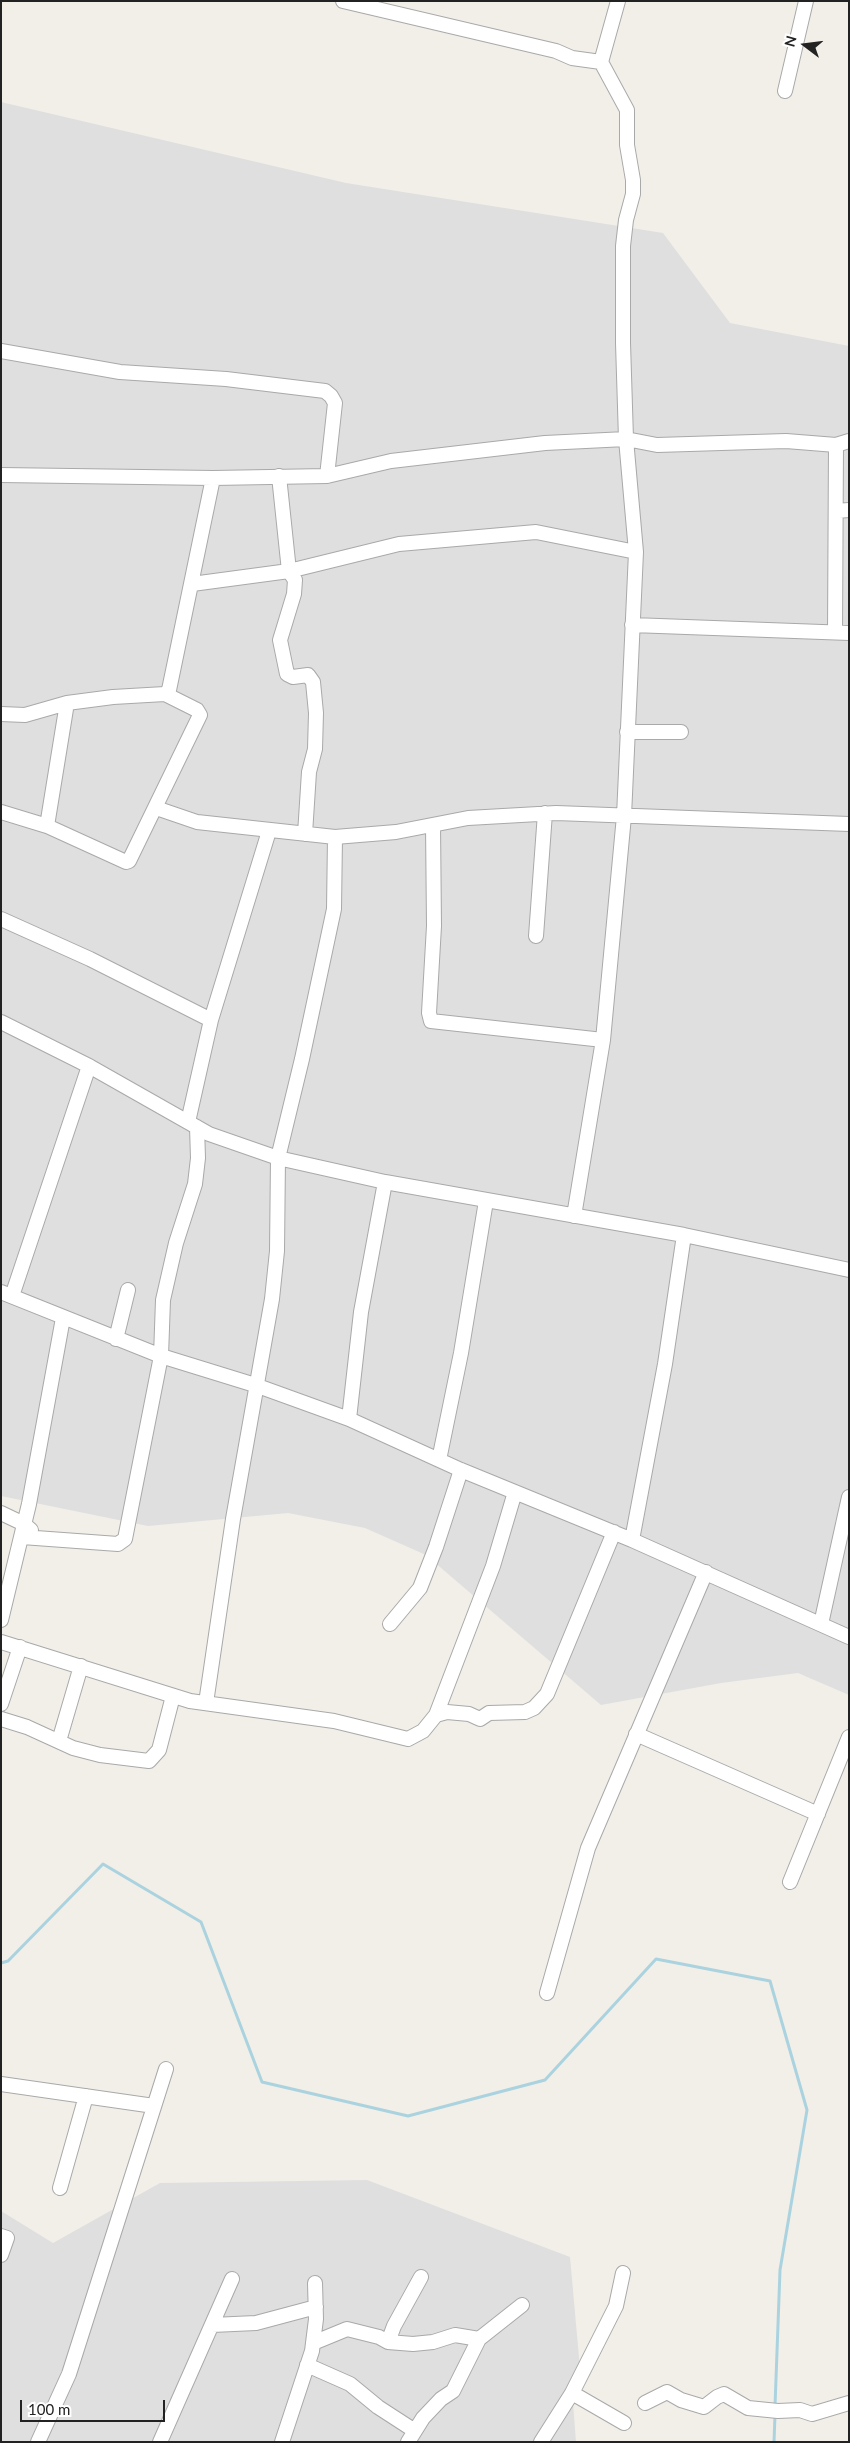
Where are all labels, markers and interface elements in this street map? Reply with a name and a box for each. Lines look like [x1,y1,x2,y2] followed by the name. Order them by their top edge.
[780,20,830,70] north arrow
[780,34,800,48] text: N
[22,2390,168,2422] scale bar
[28,2400,70,2418] text: 100 m

